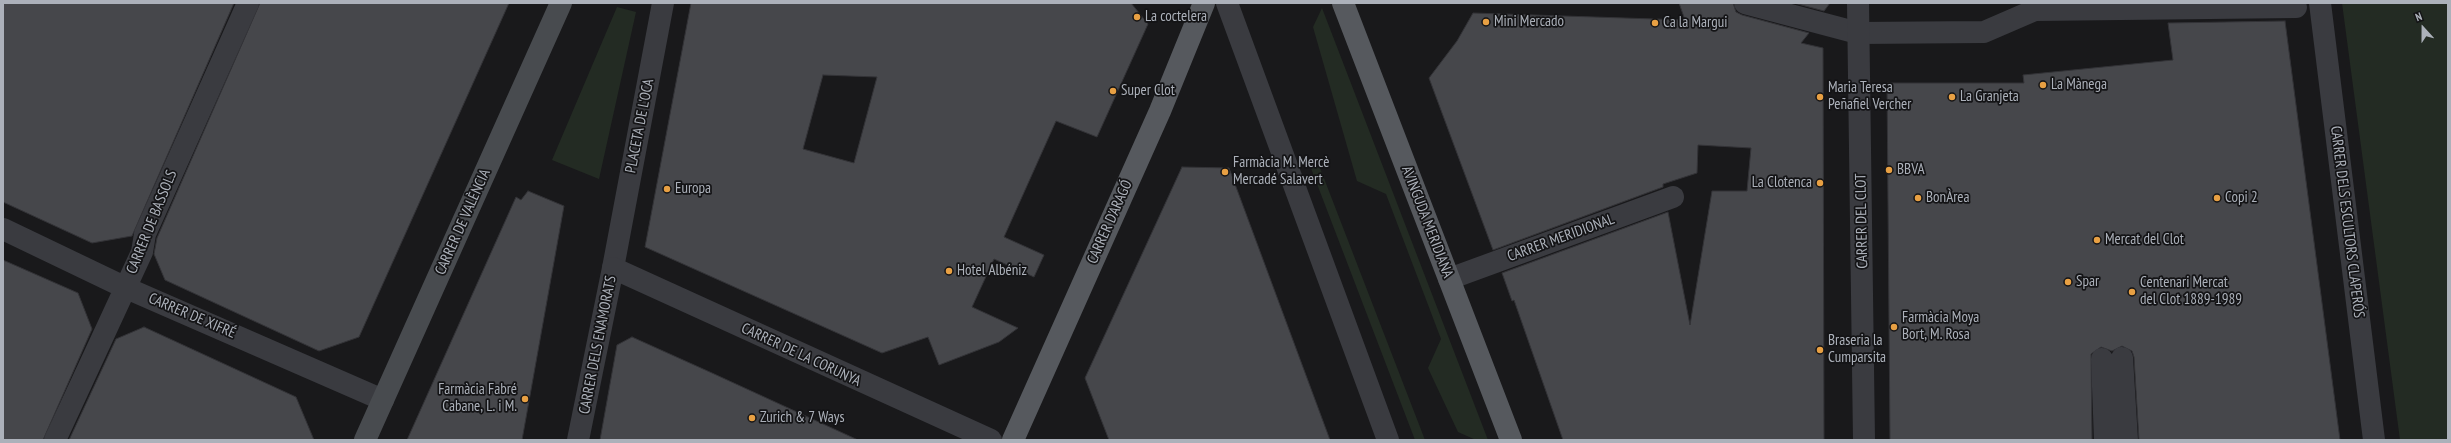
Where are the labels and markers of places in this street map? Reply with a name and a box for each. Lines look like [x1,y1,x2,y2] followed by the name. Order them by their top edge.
[1145,8,1207,26] place label: La coctelera
[1132,12,1142,22] marker: La coctelera
[1494,13,1564,31] place label: Mini Mercado
[1663,14,1727,32] place label: Ca la Margui
[1481,17,1491,27] marker: Mini Mercado
[1650,18,1660,28] marker: Ca la Margui
[2051,76,2107,94] place label: La Mànega
[1828,79,1911,114] place label: Maria Teresa Peñafiel Vercher
[2038,80,2048,90] marker: La Mànega
[1121,82,1175,100] place label: Super Clot
[1108,86,1118,96] marker: Super Clot
[1960,88,2019,106] place label: La Granjeta
[1815,92,1825,102] marker: Maria Teresa Peñafiel Vercher
[1947,92,1957,102] marker: La Granjeta
[1233,154,1329,189] place label: Farmàcia M. Mercè Mercadé Salavert
[1897,161,1925,179] place label: BBVA
[1884,165,1894,175] marker: BBVA
[1220,167,1230,177] marker: Farmàcia M. Mercè Mercadé Salavert
[1752,174,1812,192] place label: La Clotenca
[1815,178,1825,188] marker: La Clotenca
[675,180,711,198] place label: Europa
[662,184,672,194] marker: Europa
[1926,189,1970,207] place label: BonÀrea
[2225,189,2258,207] place label: Copi 2
[1913,193,1923,203] marker: BonÀrea
[2212,193,2222,203] marker: Copi 2
[2105,231,2184,249] place label: Mercat del Clot
[2092,235,2102,245] marker: Mercat del Clot
[957,262,1027,280] place label: Hotel Albéniz
[944,266,954,276] marker: Hotel Albéniz
[2076,273,2099,291] place label: Spar
[2140,274,2242,309] place label: Centenari Mercat del Clot 1889-1989
[2063,277,2073,287] marker: Spar
[2127,287,2137,297] marker: Centenari Mercat del Clot 1889-1989
[1902,309,1979,344] place label: Farmàcia Moya Bort, M. Rosa
[1889,322,1899,332] marker: Farmàcia Moya Bort, M. Rosa
[1828,332,1886,367] place label: Braseria la Cumparsita
[1815,345,1825,355] marker: Braseria la Cumparsita
[438,381,517,416] place label: Farmàcia Fabré Cabane, L. i M.
[520,394,530,404] marker: Farmàcia Fabré Cabane, L. i M.
[760,409,845,427] place label: Zurich & 7 Ways
[747,413,757,423] marker: Zurich & 7 Ways

